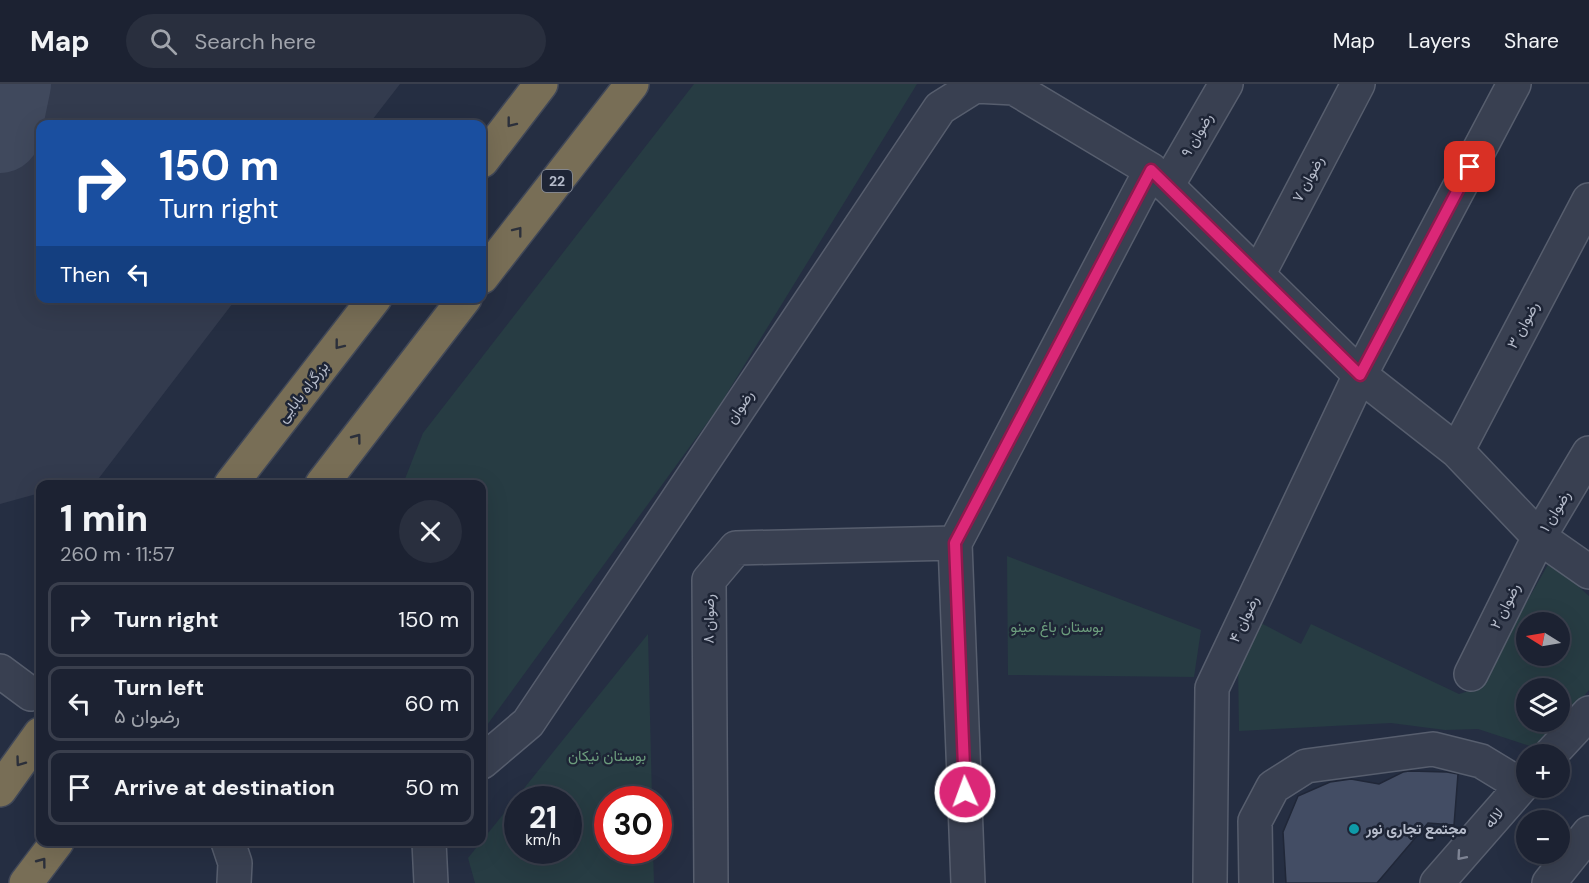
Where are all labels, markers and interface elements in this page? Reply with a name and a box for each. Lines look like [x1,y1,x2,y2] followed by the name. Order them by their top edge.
[126,14,546,68] search box
[30,23,90,60] text: Map
[147,25,180,58] icon: search
[195,27,316,56] text: Search here
[1333,27,1375,55] text: Map
[1408,27,1471,55] text: Layers
[1504,27,1559,55] text: Share
[1176,109,1218,161] street label: رضوان ۹
[508,116,519,127] one-way arrow
[159,138,279,193] text: 150 m
[1444,141,1495,192] pin
[60,144,138,222] icon: right
[1453,150,1486,183] icon: arrive
[1288,152,1328,206] street label: رضوان ۷
[542,170,572,192] road number: 22
[159,191,279,226] text: Turn right
[510,227,521,238] one-way arrow
[122,258,155,291] icon: left
[60,260,110,289] text: Then
[1502,298,1544,352] street label: رضوان ۳
[336,338,347,349] one-way arrow
[273,357,333,427] street label: بزرگراه بابایی
[721,386,759,428] street label: رضوان
[350,433,361,444] one-way arrow
[1535,486,1575,536] street label: رضوان ۱
[60,495,148,542] text: 1 min
[399,500,462,563] button: close
[60,541,175,567] text: 260 m · 11:57
[1485,580,1525,632] street label: رضوان ۲
[1225,592,1263,646] street label: رضوان ۴
[699,594,719,644] street label: رضوان ۸
[63,603,96,636] icon: right
[114,605,219,634] text: Turn right
[398,605,459,634] text: 150 m
[1516,612,1570,666] north arrow
[1516,612,1570,864] map controls
[1011,617,1103,638] park label: بوستان باغ مینو
[114,673,204,702] text: Turn left
[1516,678,1570,732] button: layers
[63,687,96,720] icon: left
[405,689,459,718] text: 60 m
[114,703,180,729] text: رضوان ۵
[1516,744,1570,798] button: +
[568,746,646,766] park label: بوستان نیکان
[16,755,27,766] one-way arrow
[933,760,997,824] position arrow
[63,771,96,804] icon: arrive
[114,773,335,802] text: Arrive at destination
[405,773,459,802] text: 50 m
[594,786,672,864] speed limit sign: 30
[529,798,557,837] text: 21
[1480,804,1508,832] street label: لاله
[1516,810,1570,864] button: −
[1365,819,1467,839] place label: مجتمع تجاری نور
[1347,822,1361,836] marker: مجتمع تجاری نور
[525,830,561,850] text: km/h
[1457,849,1468,860] one-way arrow
[34,858,45,869] one-way arrow

